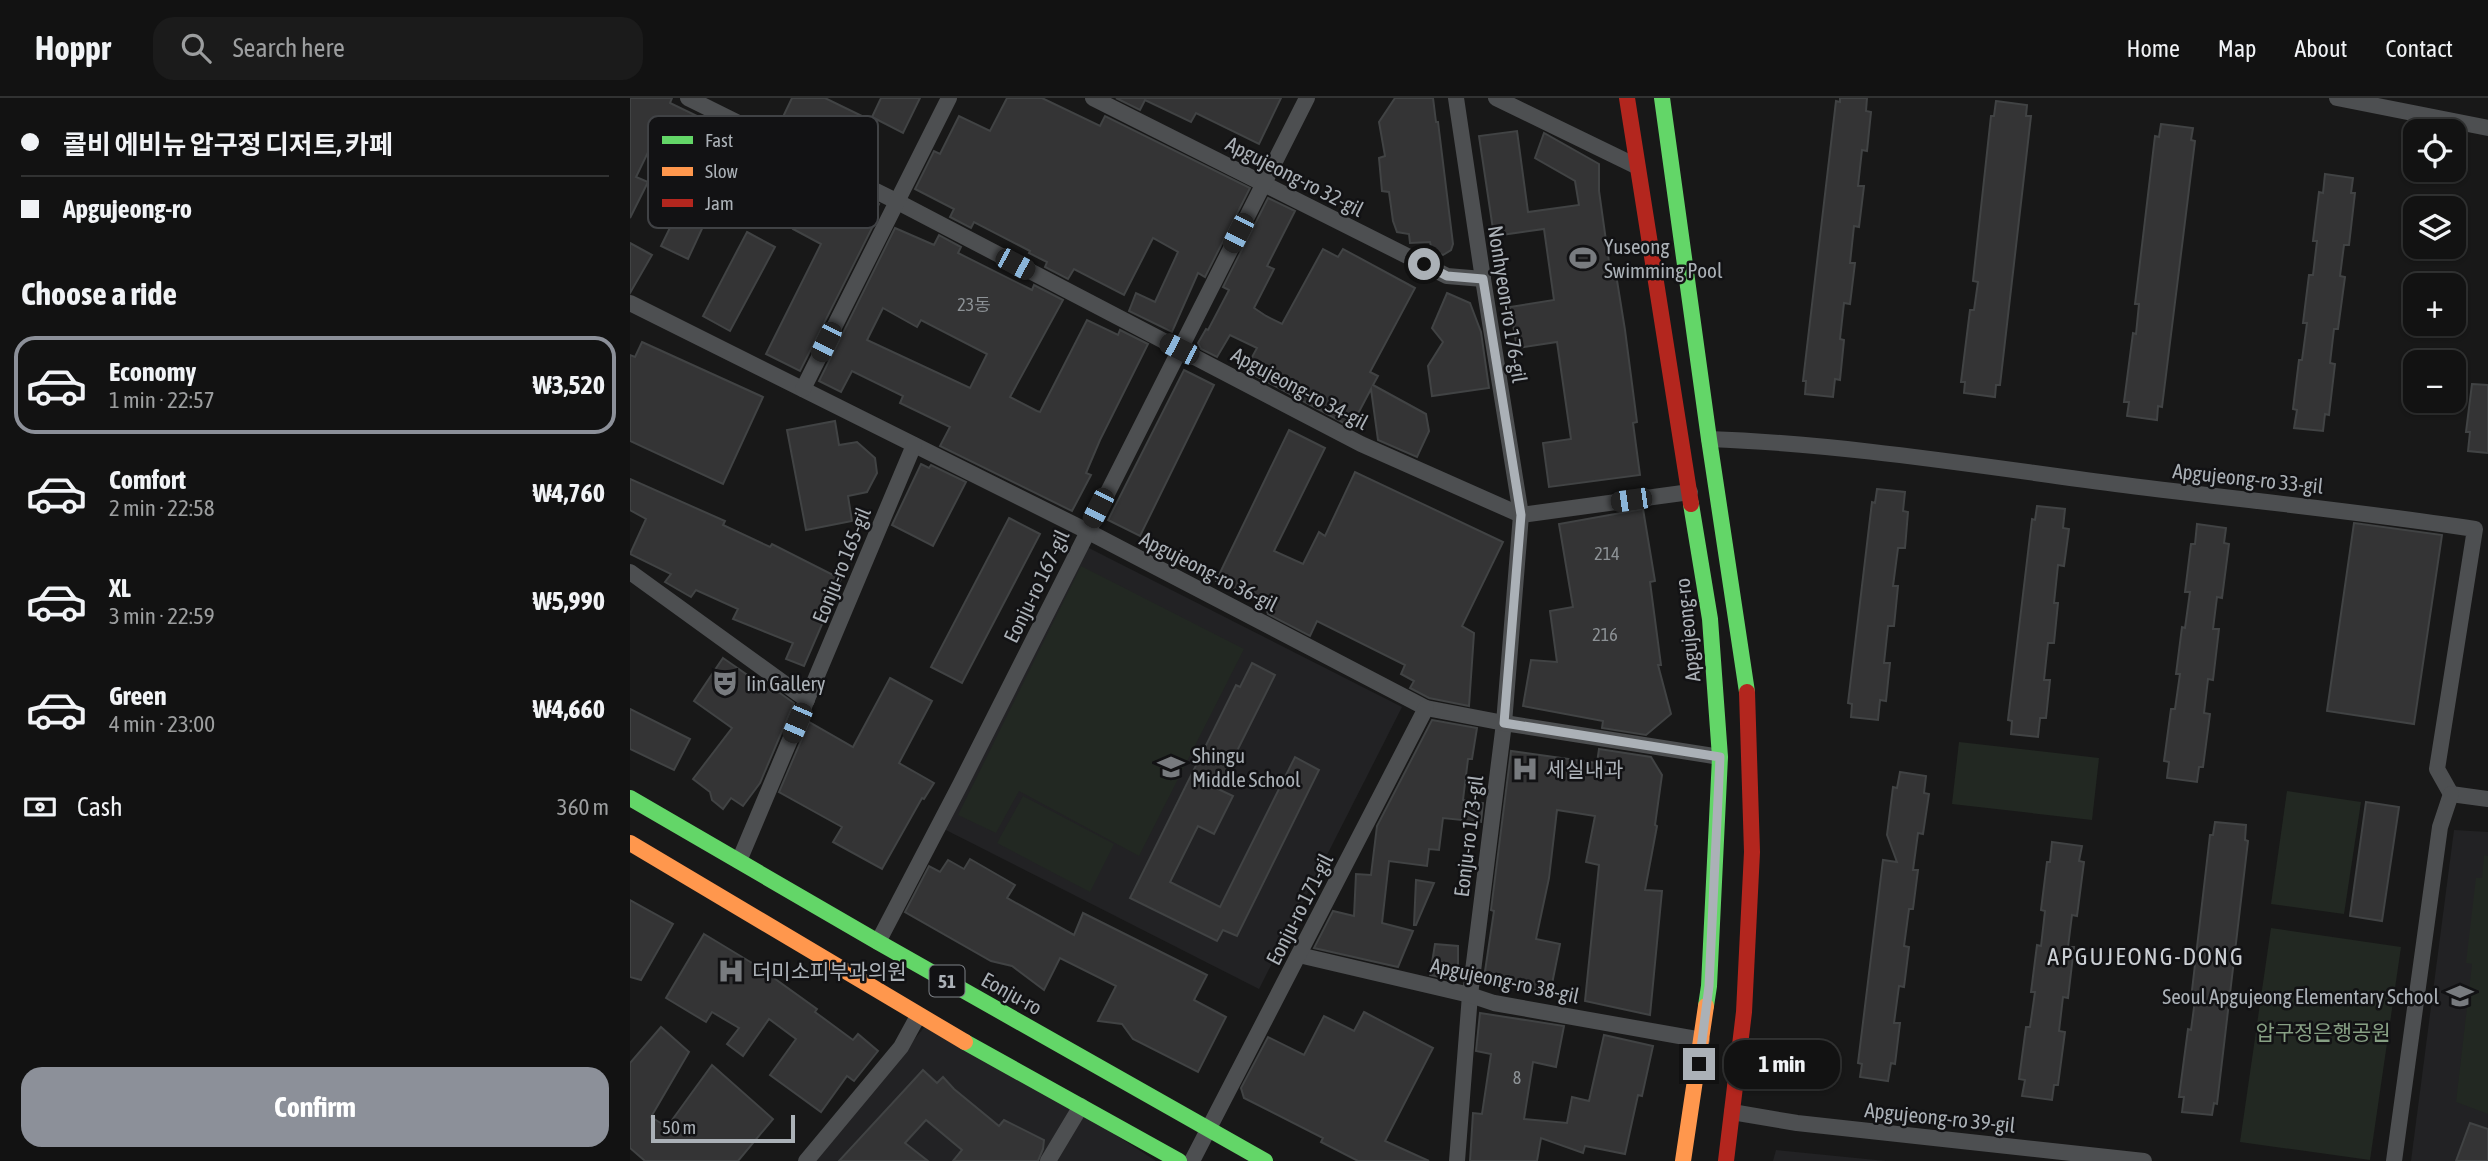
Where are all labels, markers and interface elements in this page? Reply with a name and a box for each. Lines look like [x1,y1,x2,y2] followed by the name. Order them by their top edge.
[153,17,643,80] search box
[35,29,111,67] text: Hoppr
[177,29,215,67] icon: search
[233,33,345,63] text: Search here
[2126,35,2180,62] text: Home
[2218,35,2256,62] text: Map
[2294,35,2347,62] text: About
[2385,35,2453,62] text: Contact
[648,116,878,228] legend
[2403,119,2466,413] map controls
[2403,119,2466,182] button: locate
[705,129,733,151] text: Fast
[63,130,393,160] text: 콜비 에비뉴 압구정 디저트, 카페
[1222,131,1368,221] street label: Apgujeong-ro 32-gil
[705,160,739,182] text: Slow
[705,192,734,214] text: Jam
[63,194,192,224] text: Apgujeong-ro
[2403,196,2466,259] button: layers
[1220,210,1257,256] car
[1484,224,1532,385] street label: Nonhyeon-ro 176-gil
[1604,234,1723,282] place label: Yuseong Swimming Pool
[1568,243,1598,273] sports icon: Yuseong Swimming Pool
[992,245,1039,283] car
[1408,248,1440,280] route start
[2403,273,2466,336] button: +
[21,275,177,312] text: Choose a ride
[957,294,991,315] house number: 23동
[808,319,845,365] car
[1156,330,1203,368] car
[1228,342,1373,434] street label: Apgujeong-ro 34-gil
[2403,350,2466,413] button: −
[25,354,88,417] icon: car
[109,357,196,387] text: Economy
[533,370,605,400] text: ₩3,520
[109,387,215,413] text: 1 min · 22:57
[2171,458,2325,498] street label: Apgujeong-ro 33-gil
[25,462,88,525] icon: car
[109,465,186,495] text: Comfort
[533,478,605,508] text: ₩4,760
[1080,485,1117,531] car
[1609,487,1654,513] car
[109,495,215,521] text: 2 min · 22:58
[807,503,875,626] street label: Eonju-ro 165-gil
[998,525,1074,646] street label: Eonju-ro 167-gil
[1136,526,1282,616] street label: Apgujeong-ro 36-gil
[1594,543,1620,564] house number: 214
[25,570,88,633] icon: car
[109,573,131,603] text: XL
[1670,577,1704,683] street label: Apgujeong-ro
[533,586,605,616] text: ₩5,990
[109,603,215,629] text: 3 min · 22:59
[1592,624,1618,645] house number: 216
[710,668,740,698] theatre icon: Iin Gallery
[746,671,826,695] place label: Iin Gallery
[25,678,88,741] icon: car
[109,681,167,711] text: Green
[533,694,605,724] text: ₩4,660
[780,700,815,746] car
[109,711,215,737] text: 4 min · 23:00
[1192,743,1301,791] place label: Shingu Middle School
[1156,752,1186,782] school or university icon: Shingu Middle School
[1510,754,1540,784] hospital icon: 세실내과
[1546,757,1623,781] place label: 세실내과
[1449,773,1487,898] street label: Eonju-ro 173-gil
[21,788,59,826] icon: cash
[77,792,123,822] text: Cash
[557,794,609,820] text: 360 m
[1261,849,1337,969] street label: Eonju-ro 171-gil
[2047,943,2245,970] district label: APGUJEONG-DONG
[1428,953,1582,1008] street label: Apgujeong-ro 38-gil
[716,956,746,986] hospital icon: 더미소피부과의원
[752,959,907,983] place label: 더미소피부과의원
[930,966,964,996] road number: 51
[978,967,1046,1019] street label: Eonju-ro
[2445,981,2475,1011] school or university icon: Seoul Apgujeong Elementary School
[2162,984,2439,1008] place label: Seoul Apgujeong Elementary School
[2255,1020,2391,1044] park label: 압구정은행공원
[1724,1040,1839,1088] callout: 1 min
[1683,1048,1715,1080] route end
[1759,1051,1805,1077] text: 1 min
[21,1067,609,1147] button: Confirm
[1513,1067,1521,1088] house number: 8
[1863,1097,2017,1137] street label: Apgujeong-ro 39-gil
[651,1112,794,1144] scale bar
[662,1116,696,1138] text: 50 m

